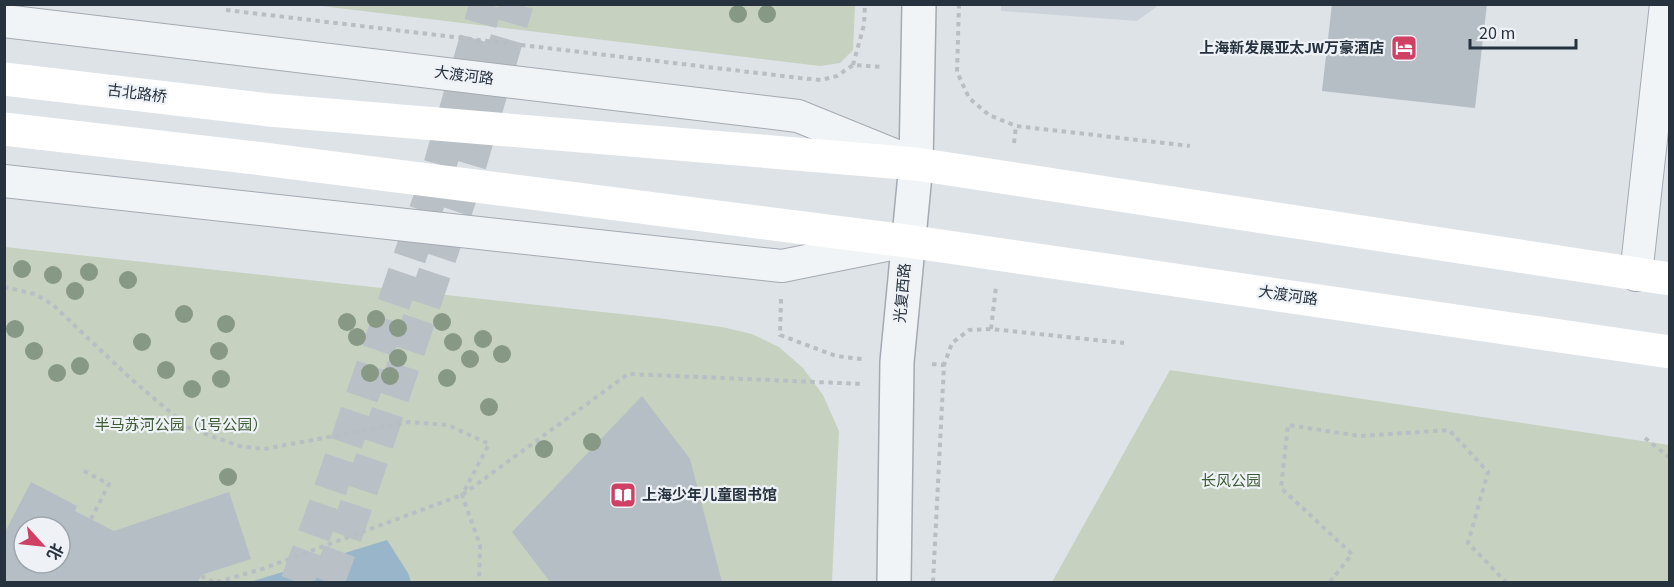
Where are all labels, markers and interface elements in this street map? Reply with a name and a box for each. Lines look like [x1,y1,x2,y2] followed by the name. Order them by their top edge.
[1470,12,1576,50] scale bar
[1479,21,1515,46] text: 20 m
[1389,33,1419,63] hotel icon: 上海新发展亚太JW万豪酒店
[1199,38,1384,59] place label: 上海新发展亚太JW万豪酒店
[433,62,495,90] street label: 大渡河路
[106,80,168,108] street label: 古北路桥
[890,262,916,324] street label: 光复西路
[1257,281,1319,311] street label: 大渡河路
[95,415,267,436] park label: 半马苏河公园（1号公园）
[1201,471,1261,492] park label: 长风公园
[608,480,638,510] library icon: 上海少年儿童图书馆
[642,485,777,506] place label: 上海少年儿童图书馆
[12,515,72,575] north arrow
[41,539,68,563] text: 北

